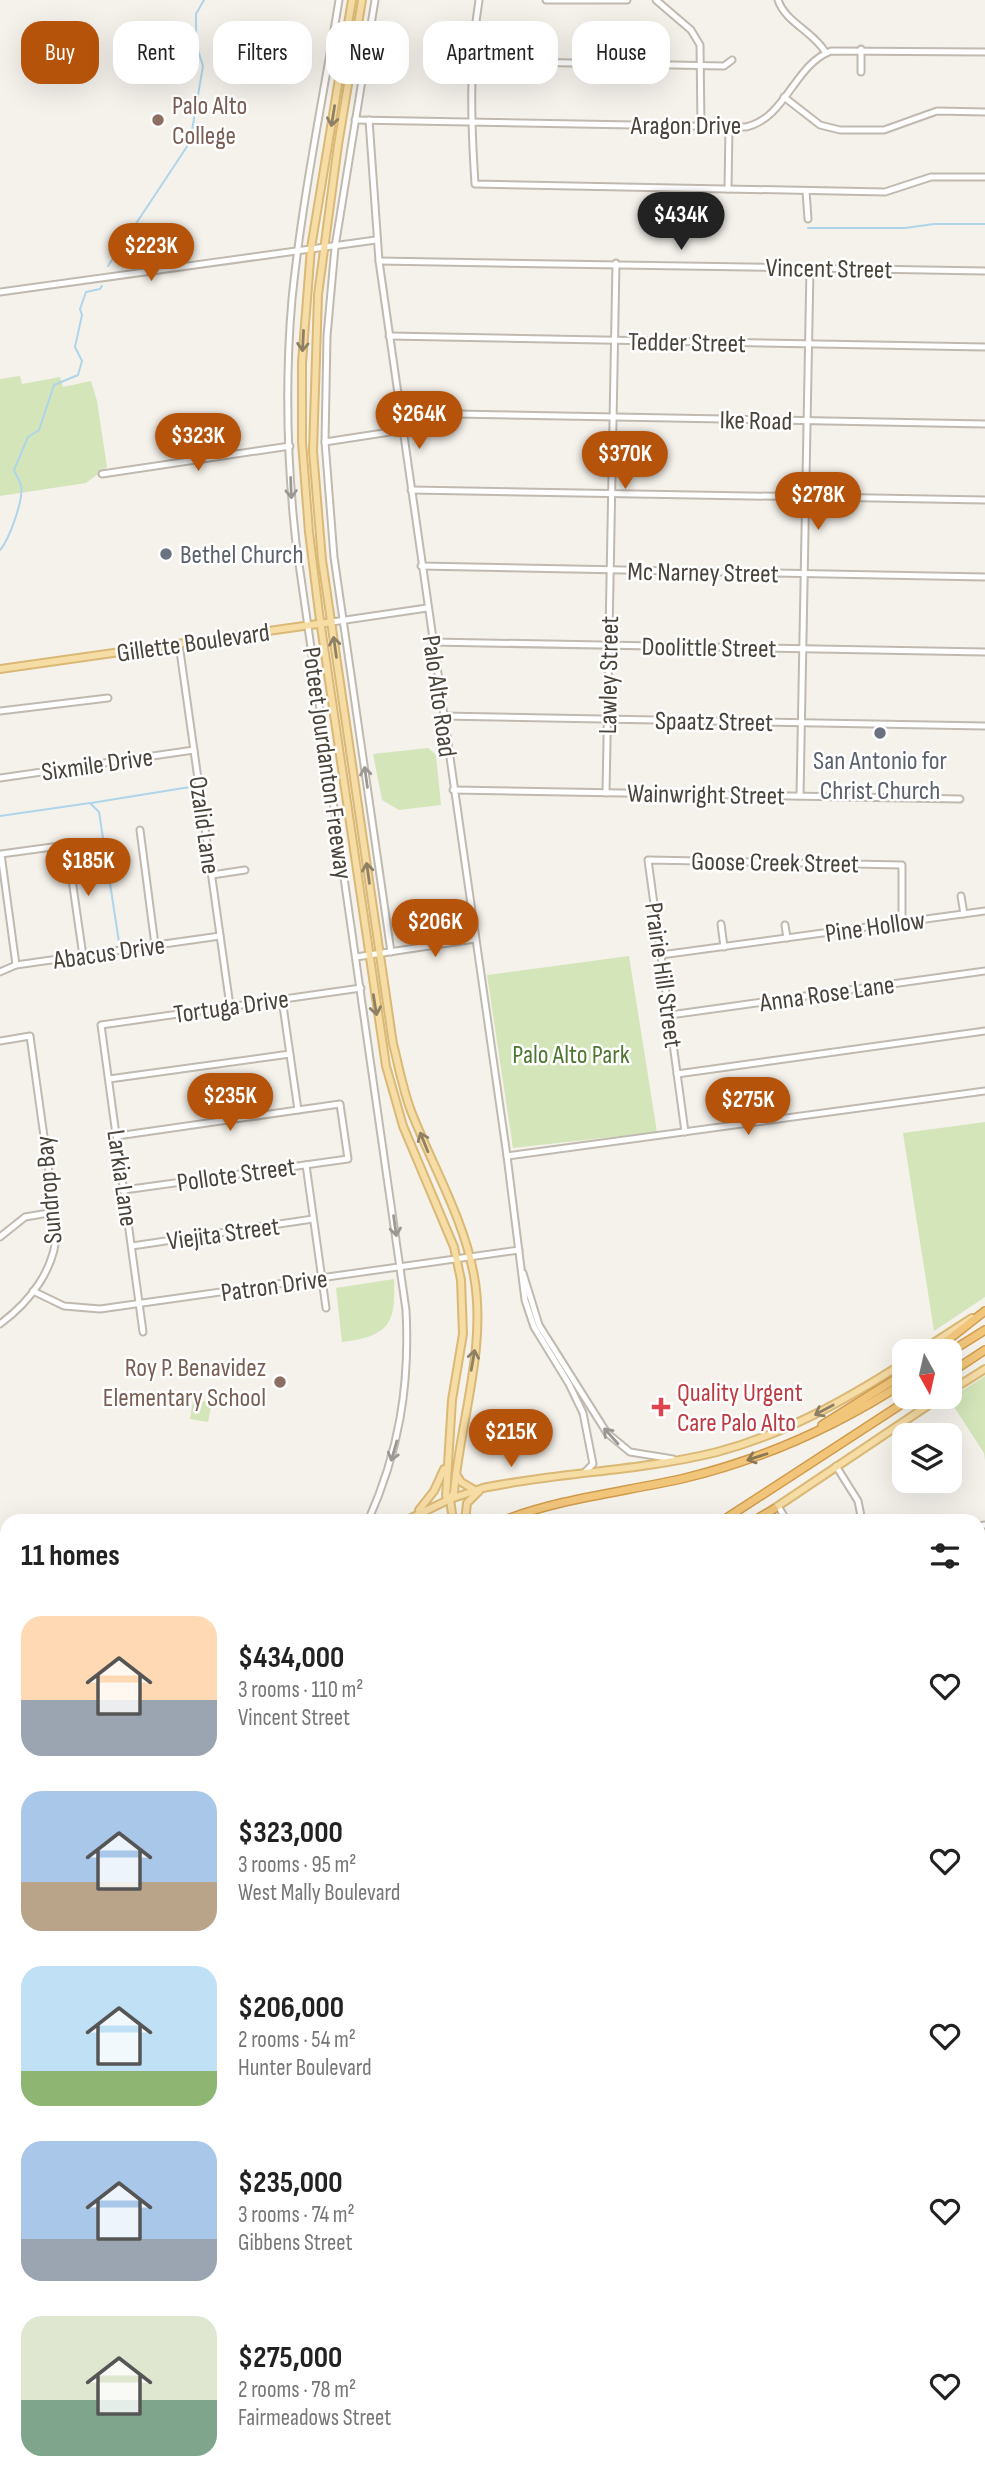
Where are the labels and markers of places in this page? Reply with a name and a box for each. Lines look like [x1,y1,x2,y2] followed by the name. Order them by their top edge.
[172,91,247,152] place label: Palo Alto College
[150,112,166,128] marker: Palo Alto College
[632,192,730,252] pin: $434K
[102,224,200,283] pin: $223K
[370,392,468,451] pin: $264K
[149,414,247,473] pin: $323K
[576,432,674,491] pin: $370K
[769,472,867,532] pin: $278K
[180,540,304,571] place label: Bethel Church
[158,546,174,562] marker: Bethel Church
[872,725,888,741] marker: San Antonio for Christ Church
[813,746,947,807] place label: San Antonio for Christ Church
[39,838,137,898] pin: $185K
[386,900,484,959] pin: $206K
[181,1074,279,1133] pin: $235K
[699,1078,797,1137] pin: $275K
[103,1353,266,1414] place label: Roy P. Benavidez Elementary School
[272,1374,288,1390] marker: Roy P. Benavidez Elementary School
[677,1378,803,1439] place label: Quality Urgent Care Palo Alto
[651,1397,671,1417] marker: Quality Urgent Care Palo Alto
[462,1410,560,1469] pin: $215K

